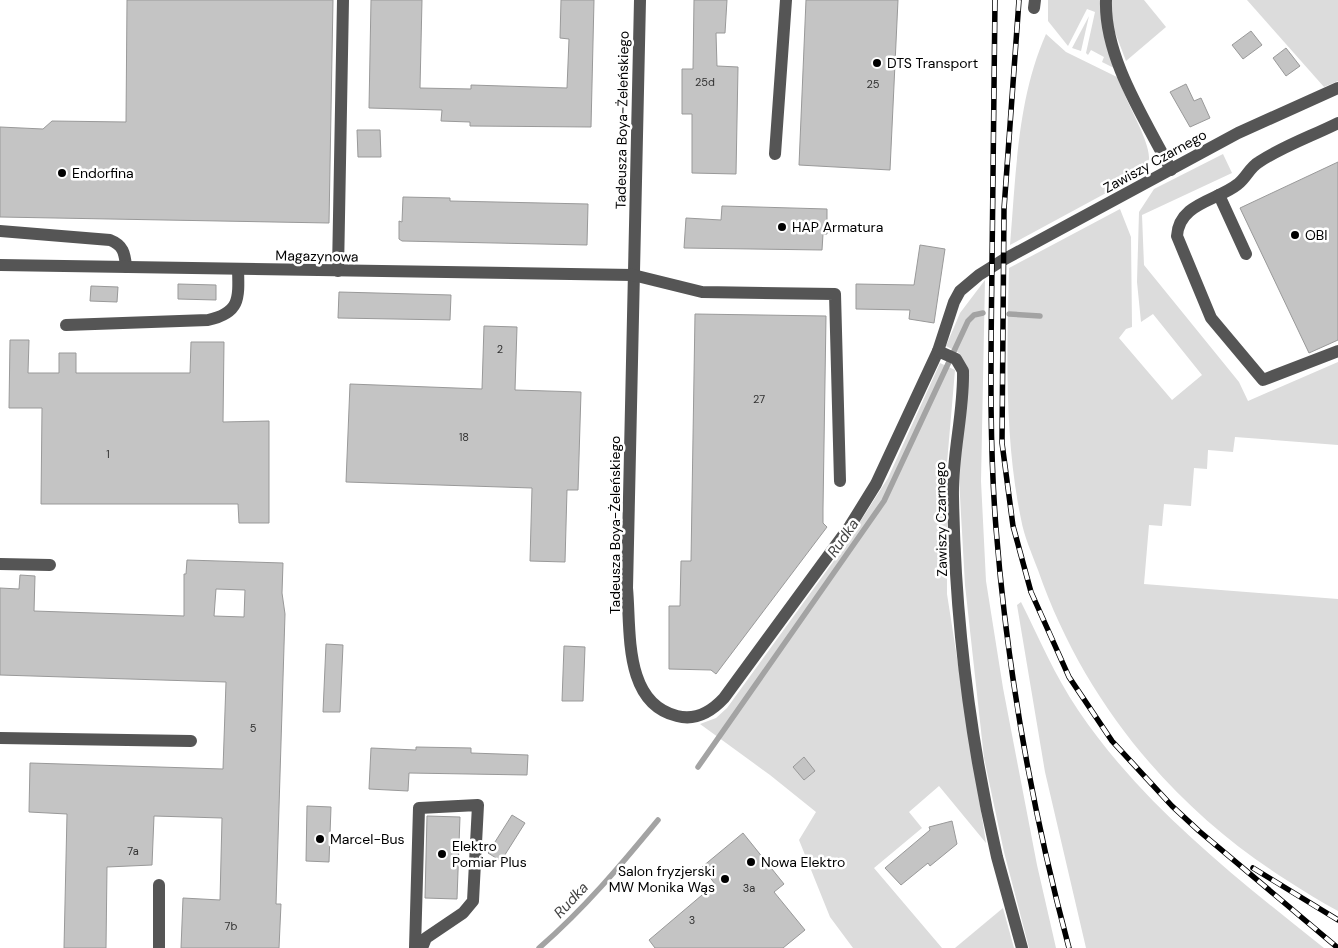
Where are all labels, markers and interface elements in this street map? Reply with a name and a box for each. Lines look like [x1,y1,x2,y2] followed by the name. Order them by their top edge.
[611,31,633,209] street label: Tadeusza Boya-Żeleńskiego
[887,54,978,72] place label: DTS Transport
[871,57,883,69] marker: DTS Transport
[695,75,715,89] house number: 25d
[866,77,880,91] house number: 25
[1100,125,1210,197] street label: Zawiszy Czarnego
[72,164,134,182] place label: Endorfina
[56,167,68,179] marker: Endorfina
[792,218,883,236] place label: HAP Armatura
[776,221,788,233] marker: HAP Armatura
[1305,226,1328,244] place label: OBI
[1289,229,1301,241] marker: OBI
[275,246,359,266] street label: Magazynowa
[497,342,503,356] house number: 2
[753,392,765,406] house number: 27
[459,430,469,444] house number: 18
[606,436,624,614] street label: Tadeusza Boya-Żeleńskiego
[106,447,110,461] house number: 1
[931,461,951,577] street label: Zawiszy Czarnego
[823,515,863,561] water label: Rudka
[250,721,257,735] house number: 5
[330,830,404,848] place label: Marcel-Bus
[314,833,326,845] marker: Marcel-Bus
[452,837,527,871] place label: Elektro Pomiar Plus
[127,844,139,858] house number: 7a
[436,848,448,860] marker: Elektro Pomiar Plus
[761,853,845,871] place label: Nowa Elektro
[745,856,757,868] marker: Nowa Elektro
[609,862,715,896] place label: Salon fryzjerski MW Monika Wąs
[719,873,731,885] marker: Salon fryzjerski MW Monika Wąs
[549,878,593,922] water label: Rudka
[743,881,755,895] house number: 3a
[689,913,695,927] house number: 3
[225,919,237,933] house number: 7b

